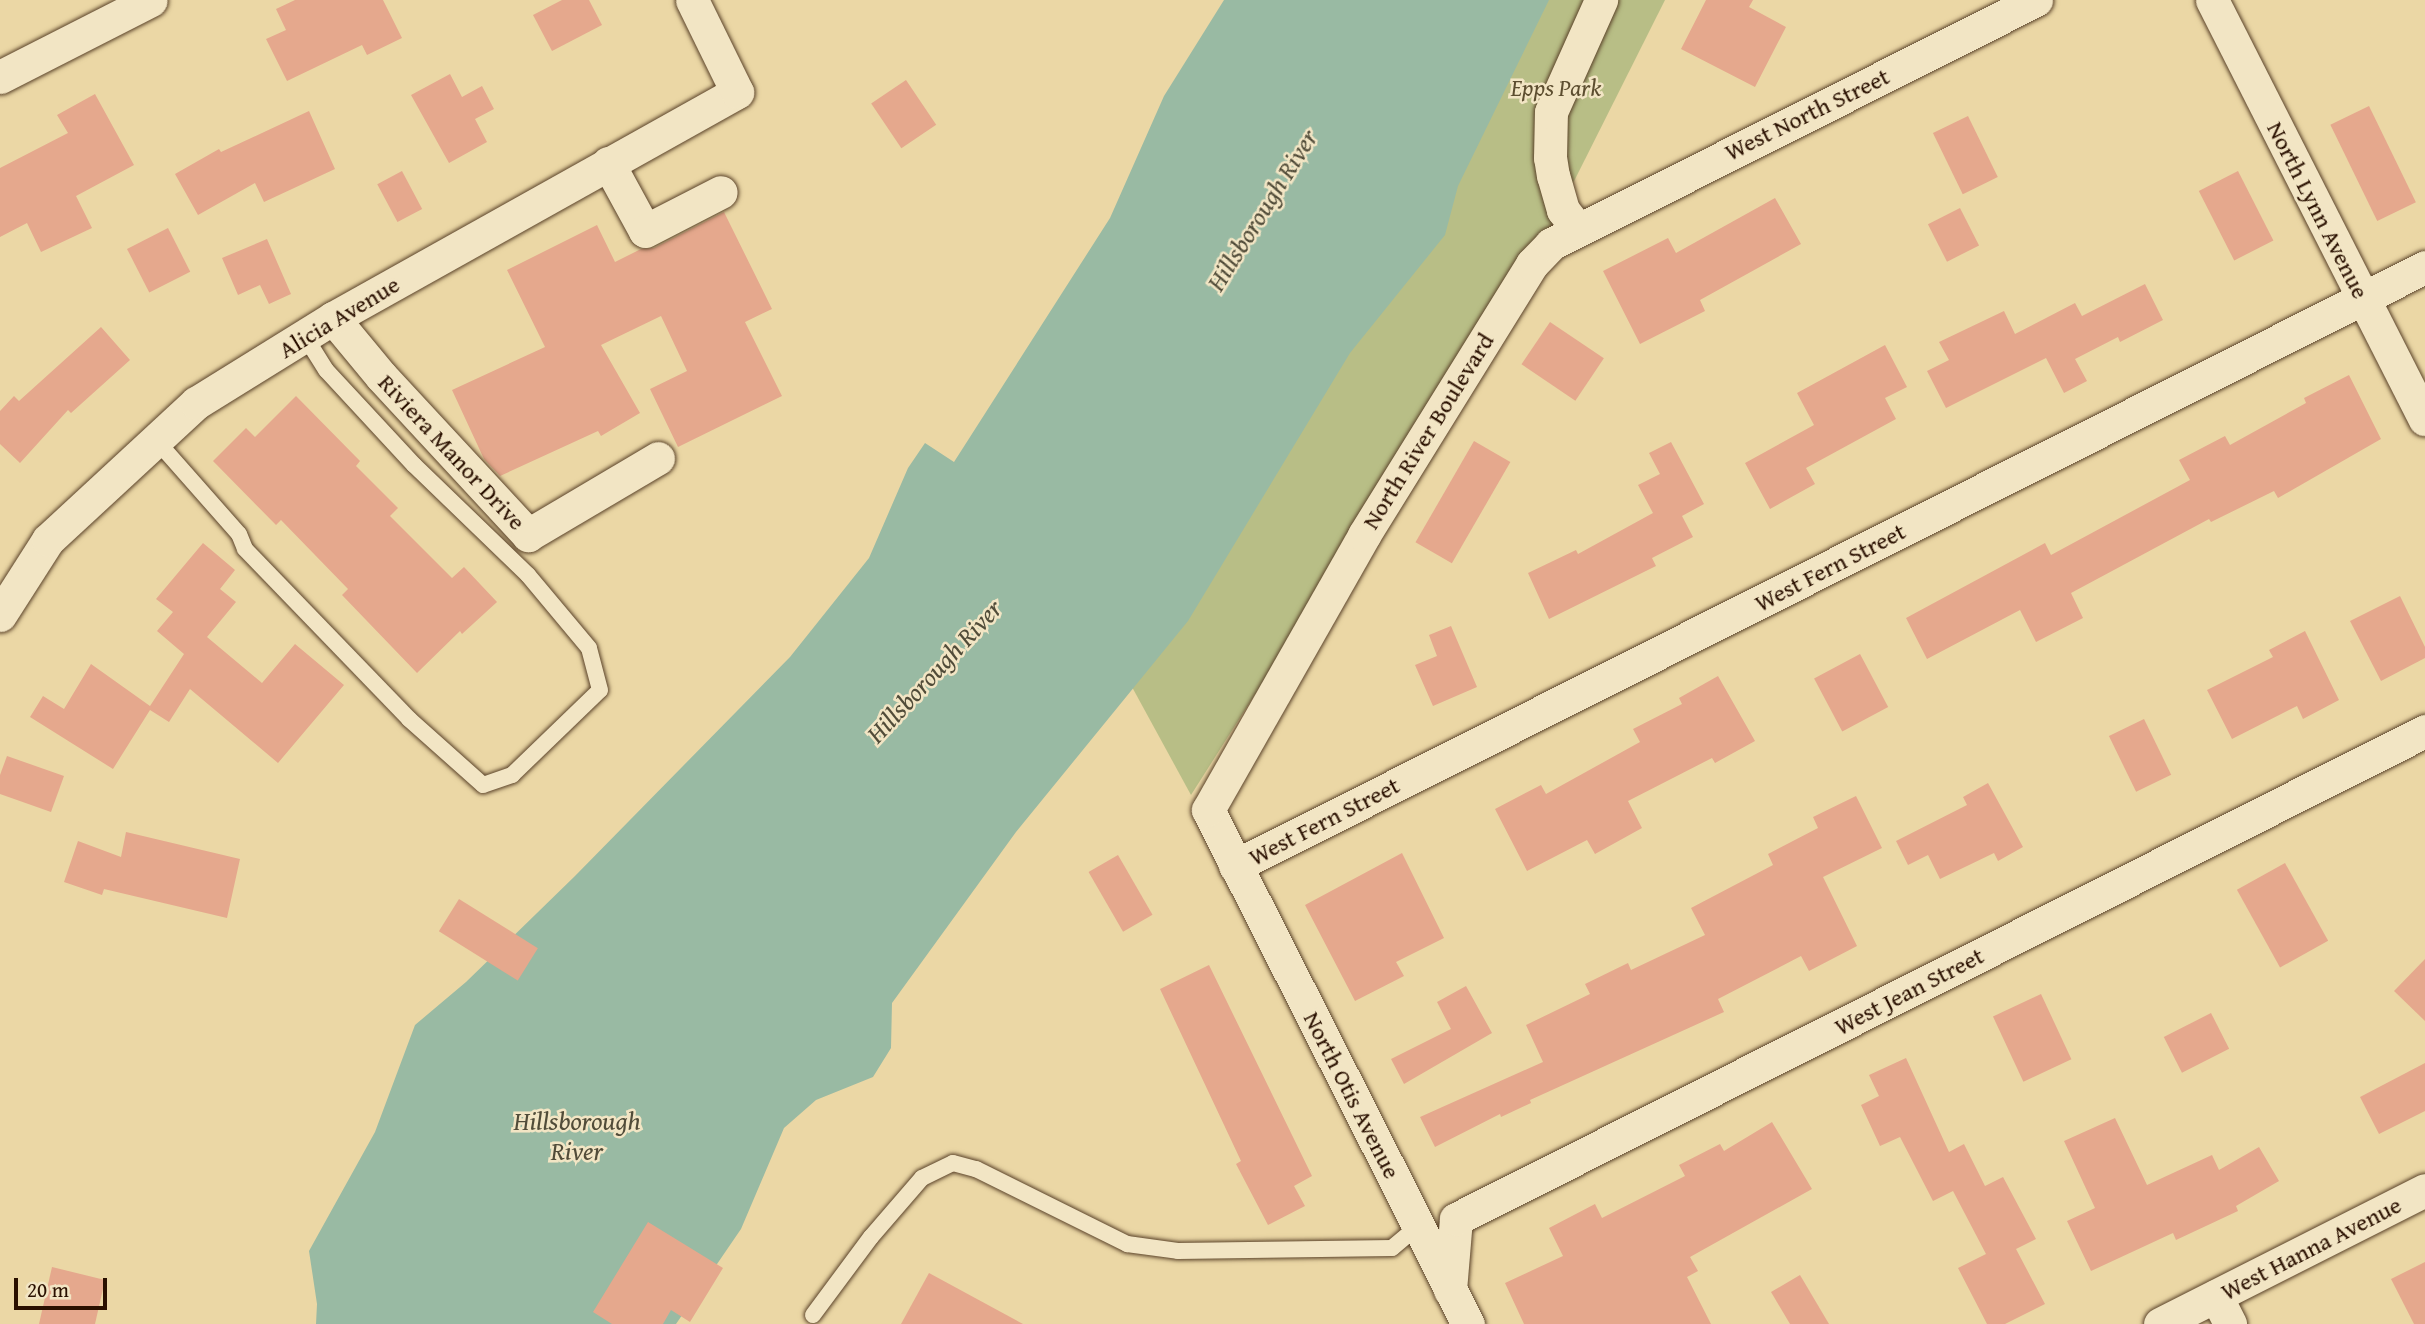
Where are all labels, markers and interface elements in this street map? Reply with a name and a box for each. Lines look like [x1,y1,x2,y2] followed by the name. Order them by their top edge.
[1720,62,1894,166] street label: West North Street
[1511,74,1601,102] park label: Epps Park
[2261,117,2375,303] street label: North Lynn Avenue
[1200,123,1324,297] water label: Hillsborough River
[273,270,405,364] street label: Alicia Avenue
[1356,328,1500,534] street label: North River Boulevard
[372,368,532,536] street label: Riviera Manor Drive
[1750,517,1910,617] street label: West Fern Street
[860,593,1008,749] water label: Hillsborough River
[1244,771,1404,871] street label: West Fern Street
[1830,941,1988,1041] street label: West Jean Street
[1298,1007,1406,1183] street label: North Otis Avenue
[513,1105,641,1166] water label: Hillsborough River
[2216,1190,2406,1306] street label: West Hanna Avenue
[18,1264,110,1308] scale bar
[27,1274,69,1305] text: 20 m

